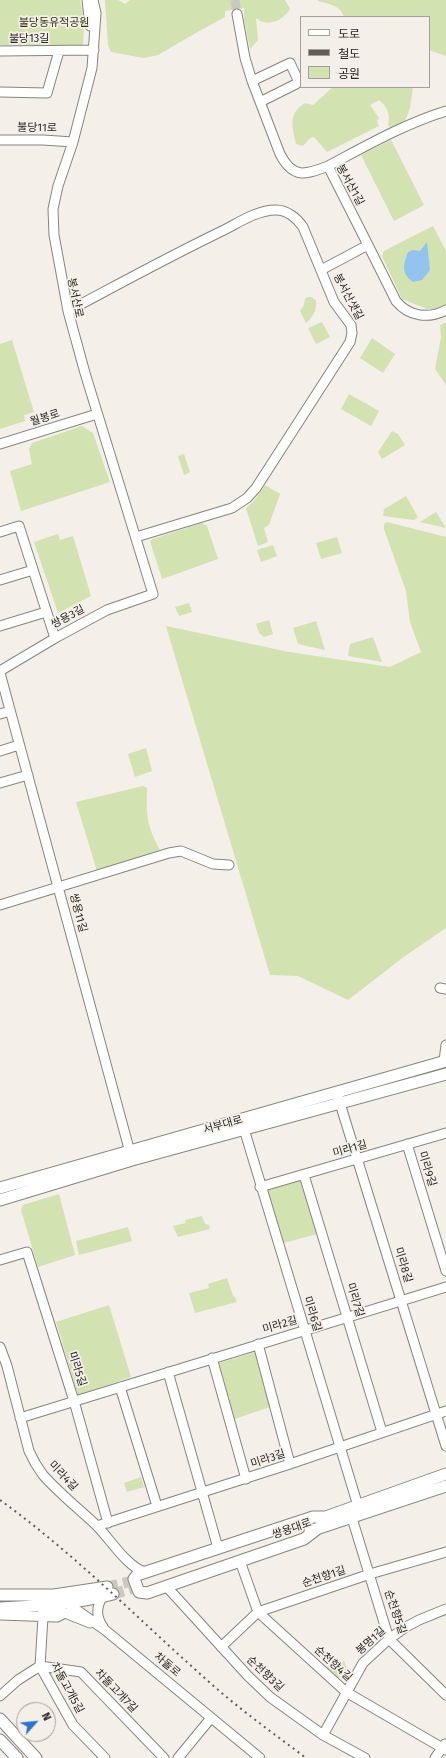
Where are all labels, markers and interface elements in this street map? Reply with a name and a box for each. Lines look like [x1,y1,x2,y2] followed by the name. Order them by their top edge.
[19,16,89,30] park label: 불당동유적공원
[300,16,430,88] legend
[338,27,360,41] text: 도로
[9,32,49,46] street label: 불당13길
[338,47,360,61] text: 철도
[338,67,360,81] text: 공원
[17,121,57,135] street label: 불당11로
[333,162,367,208] street label: 봉서산1길
[330,272,366,322] street label: 봉서산샛길
[64,277,86,319] street label: 봉서산로
[29,407,61,429] street label: 월봉로
[49,603,87,631] street label: 쌍용3길
[66,892,90,934] street label: 쌍용11길
[202,1113,244,1137] street label: 서부대로
[331,1138,369,1160] street label: 미라1길
[415,1150,439,1188] street label: 미라9길
[391,1246,415,1284] street label: 미라8길
[344,1281,366,1319] street label: 미라7길
[300,1295,324,1333] street label: 미라6길
[261,1314,299,1336] street label: 미라2길
[65,1350,89,1388] street label: 미라5길
[249,1447,287,1471] street label: 미라3길
[46,1458,80,1494] street label: 미라4길
[271,1516,313,1542] street label: 쌍용대로
[300,1564,348,1590] street label: 순천향1길
[381,1588,409,1636] street label: 순천향5길
[354,1624,388,1658] street label: 봉명1길
[311,1644,355,1684] street label: 순천향4길
[151,1650,183,1680] street label: 차돌로
[244,1653,286,1695] street label: 순천향3길
[48,1660,86,1716] street label: 차돌고개5길
[92,1666,140,1716] street label: 차돌고개7길
[16,1702,56,1742] north arrow
[39,1711,54,1723] text: N

